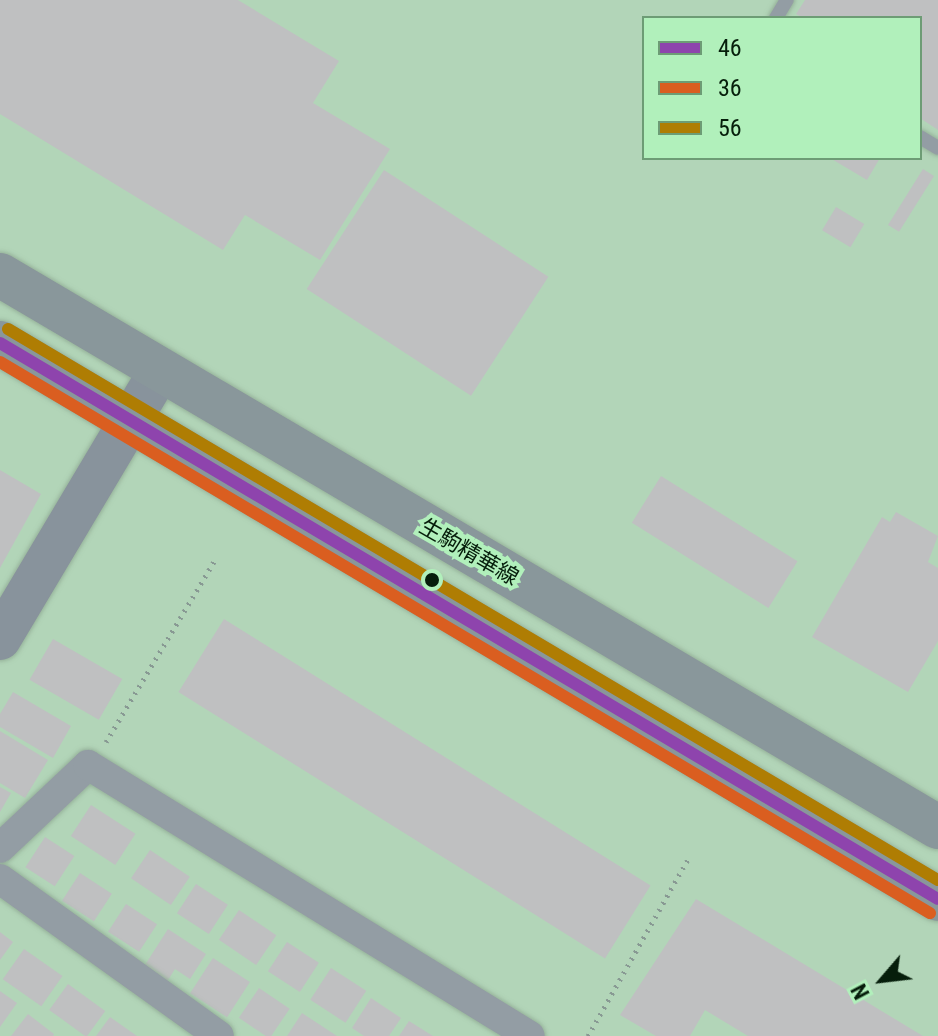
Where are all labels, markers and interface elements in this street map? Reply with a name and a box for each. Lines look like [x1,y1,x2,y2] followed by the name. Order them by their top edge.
[642,16,922,160] legend
[718,34,742,62] text: 46
[718,74,742,102] text: 36
[718,114,742,142] text: 56
[415,513,523,591] street label: 生駒精華線
[424,572,440,588] unlabelled marker
[842,940,922,1020] north arrow
[846,980,875,1003] text: N

